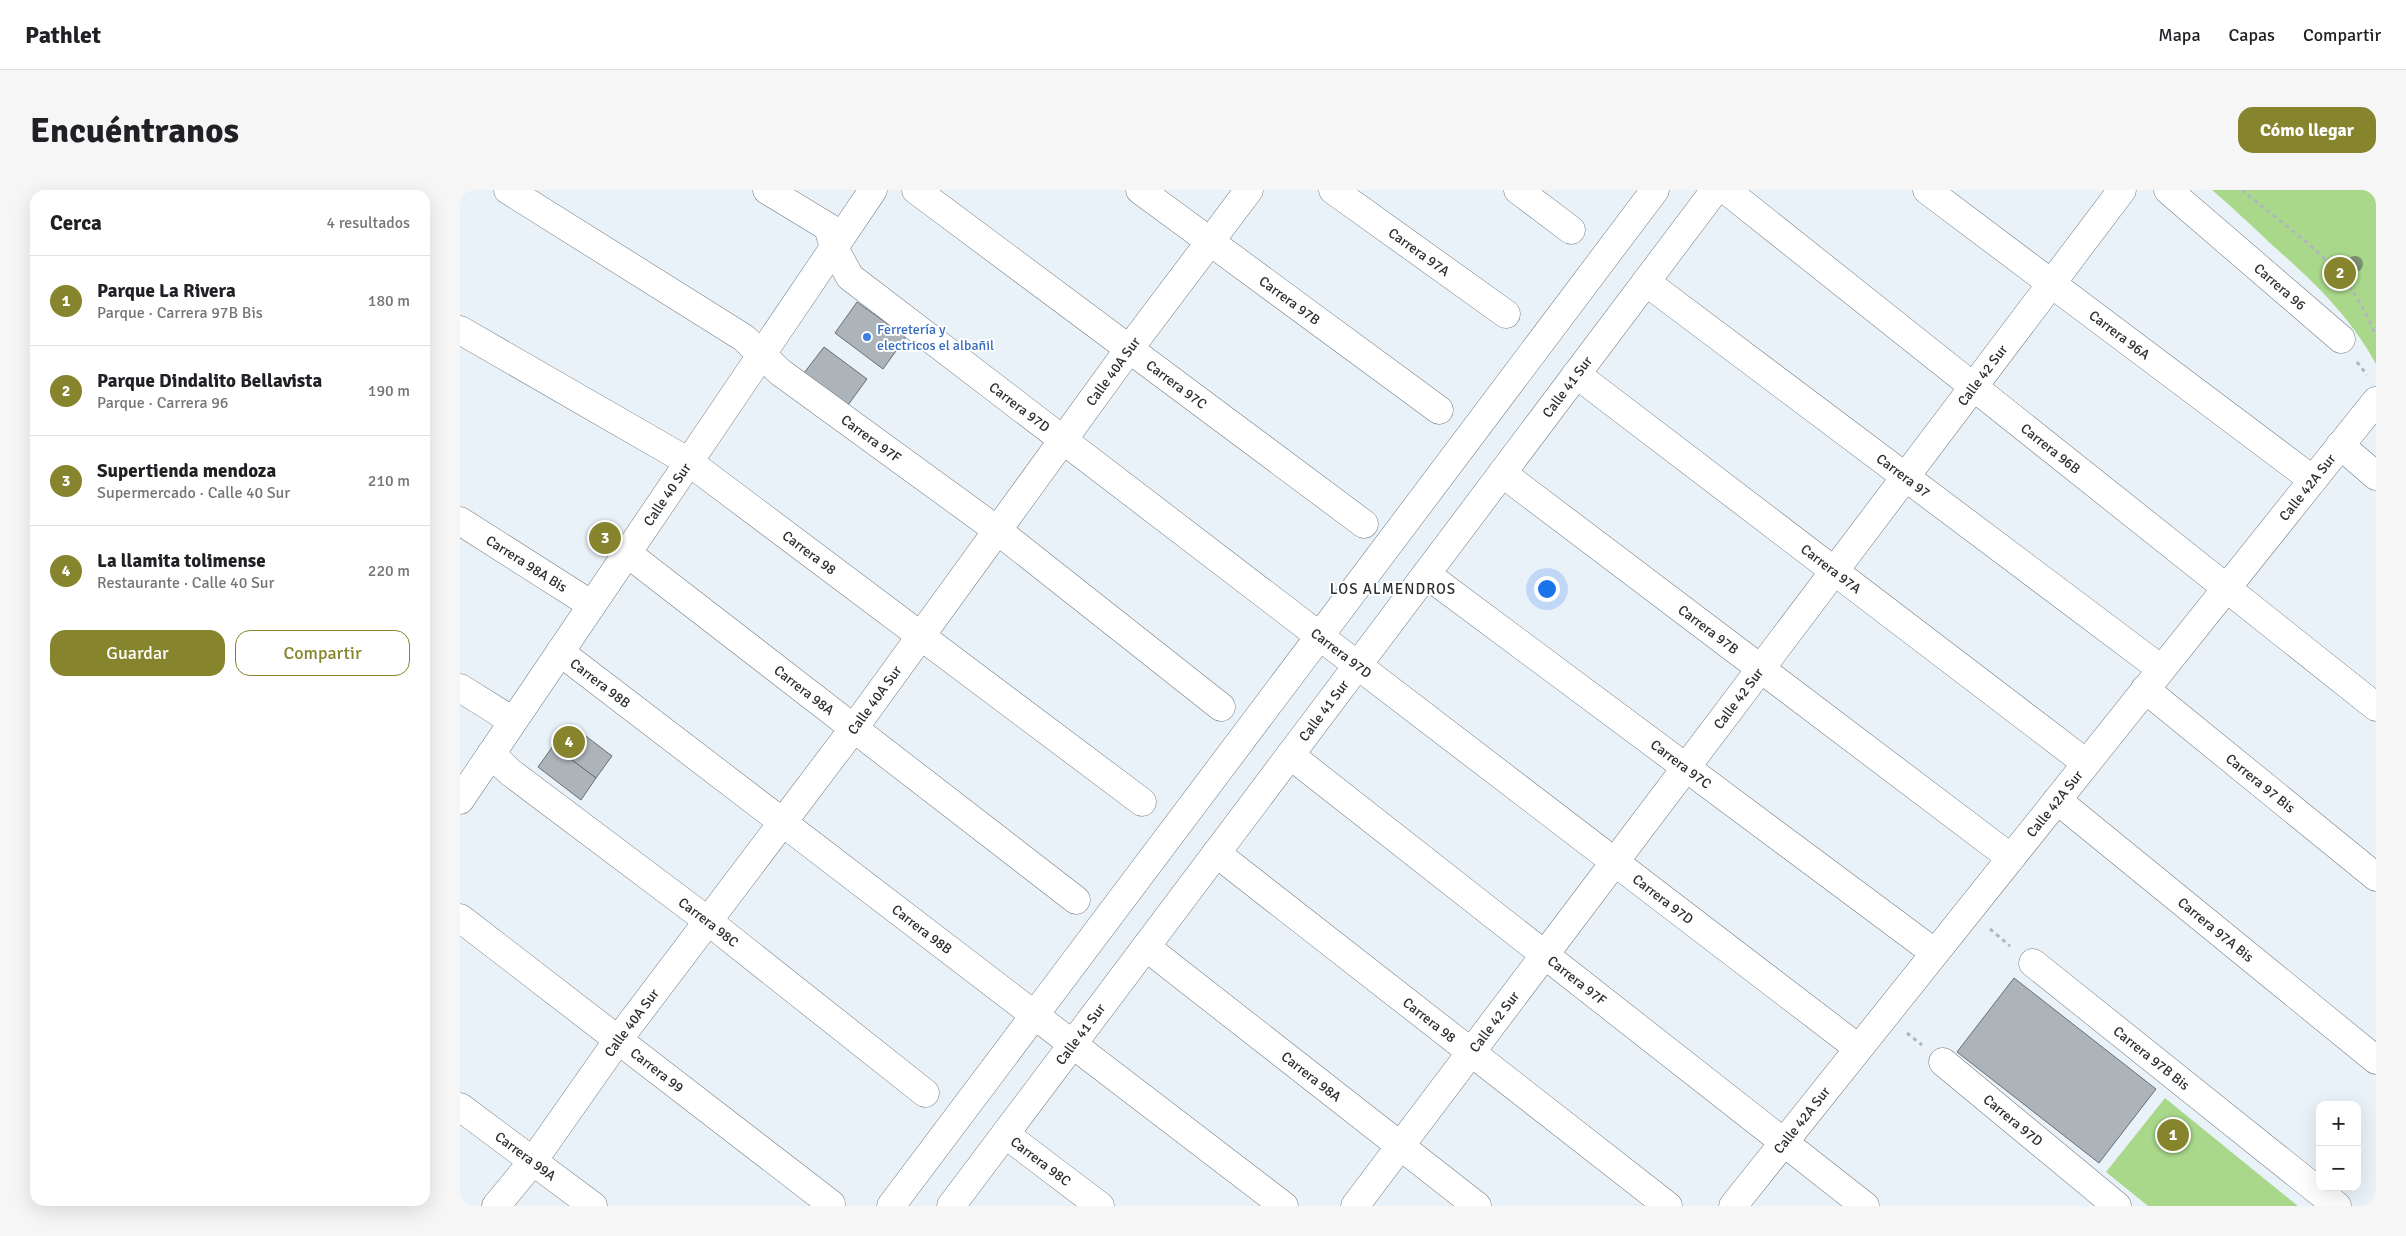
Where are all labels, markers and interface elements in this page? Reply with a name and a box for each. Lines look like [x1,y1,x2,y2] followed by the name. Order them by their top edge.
[25,20,101,50] text: Pathlet
[2158,24,2201,46] text: Mapa
[2229,24,2275,46] text: Capas
[2303,24,2381,46] text: Compartir
[2238,107,2376,153] button: Cómo llegar
[30,109,239,152] text: Encuéntranos
[50,210,102,236] text: Cerca
[327,213,410,233] text: 4 resultados
[1385,224,1453,280] street label: Carrera 97A
[2324,254,2356,292] pin: 2
[2250,260,2309,314] street label: Carrera 96
[1256,273,1323,329] street label: Carrera 97B
[97,279,236,303] text: Parque La Rivera
[62,291,70,311] text: 1
[368,291,410,311] text: 180 m
[97,303,263,323] text: Parque · Carrera 97B Bis
[2086,307,2153,364] street label: Carrera 96A
[877,321,994,354] place label: Ferretería y electricos el albañil
[861,331,873,343] marker: Ferretería y electricos el albañil
[1083,333,1144,409] street label: Calle 40A Sur
[1954,341,2012,409] street label: Calle 42 Sur
[1539,352,1596,421] street label: Calle 41 Sur
[1143,357,1210,413] street label: Carrera 97C
[97,369,322,393] text: Parque Dindalito Bellavista
[986,379,1053,436] street label: Carrera 97D
[62,381,70,401] text: 2
[368,381,410,401] text: 190 m
[97,393,229,413] text: Parque · Carrera 96
[838,411,904,466] street label: Carrera 97F
[2017,420,2084,478] street label: Carrera 96B
[1873,450,1933,502] street label: Carrera 97
[2276,450,2340,524] street label: Calle 42A Sur
[97,459,276,483] text: Supertienda mendoza
[640,459,695,529] street label: Calle 40 Sur
[62,471,70,491] text: 3
[368,471,410,491] text: 210 m
[97,483,290,503] text: Supermercado · Calle 40 Sur
[589,519,621,557] pin: 3
[779,527,839,579] street label: Carrera 98
[483,532,570,596] street label: Carrera 98A Bis
[1797,541,1865,598] street label: Carrera 97A
[97,549,266,573] text: La llamita tolimense
[62,561,70,581] text: 4
[368,561,410,581] text: 220 m
[97,573,274,593] text: Restaurante · Calle 40 Sur
[1534,576,1560,602] your location
[1330,580,1456,598] district label: LOS ALMENDROS
[1675,601,1742,658] street label: Carrera 97B
[1307,625,1375,682] street label: Carrera 97D
[50,630,225,676] button: Guardar
[235,630,410,676] button: Compartir
[567,655,634,712] street label: Carrera 98B
[770,662,838,719] street label: Carrera 98A
[844,662,906,738] street label: Calle 40A Sur
[1710,664,1768,733] street label: Calle 42 Sur
[1295,676,1353,745] street label: Calle 41 Sur
[553,723,585,761] pin: 4
[1647,736,1714,792] street label: Carrera 97C
[2222,750,2298,817] street label: Carrera 97 Bis
[2023,766,2087,841] street label: Calle 42A Sur
[1629,871,1697,928] street label: Carrera 97D
[675,894,742,951] street label: Carrera 98C
[2174,894,2257,966] street label: Carrera 97A Bis
[888,901,955,958] street label: Carrera 98B
[1544,952,1610,1009] street label: Carrera 97F
[601,985,663,1060] street label: Calle 40A Sur
[1466,987,1524,1056] street label: Calle 42 Sur
[1399,994,1459,1046] street label: Carrera 98
[1052,1000,1110,1068] street label: Calle 41 Sur
[2110,1023,2193,1094] street label: Carrera 97B Bis
[627,1044,687,1096] street label: Carrera 99
[1278,1048,1345,1106] street label: Carrera 98A
[1770,1083,1834,1157] street label: Calle 42A Sur
[1980,1091,2046,1150] street label: Carrera 97D
[2316,1101,2361,1191] map controls
[2316,1101,2361,1146] button: +
[2157,1116,2189,1154] pin: 1
[492,1128,560,1185] street label: Carrera 99A
[1007,1133,1074,1190] street label: Carrera 98C
[2316,1146,2361,1191] button: −

